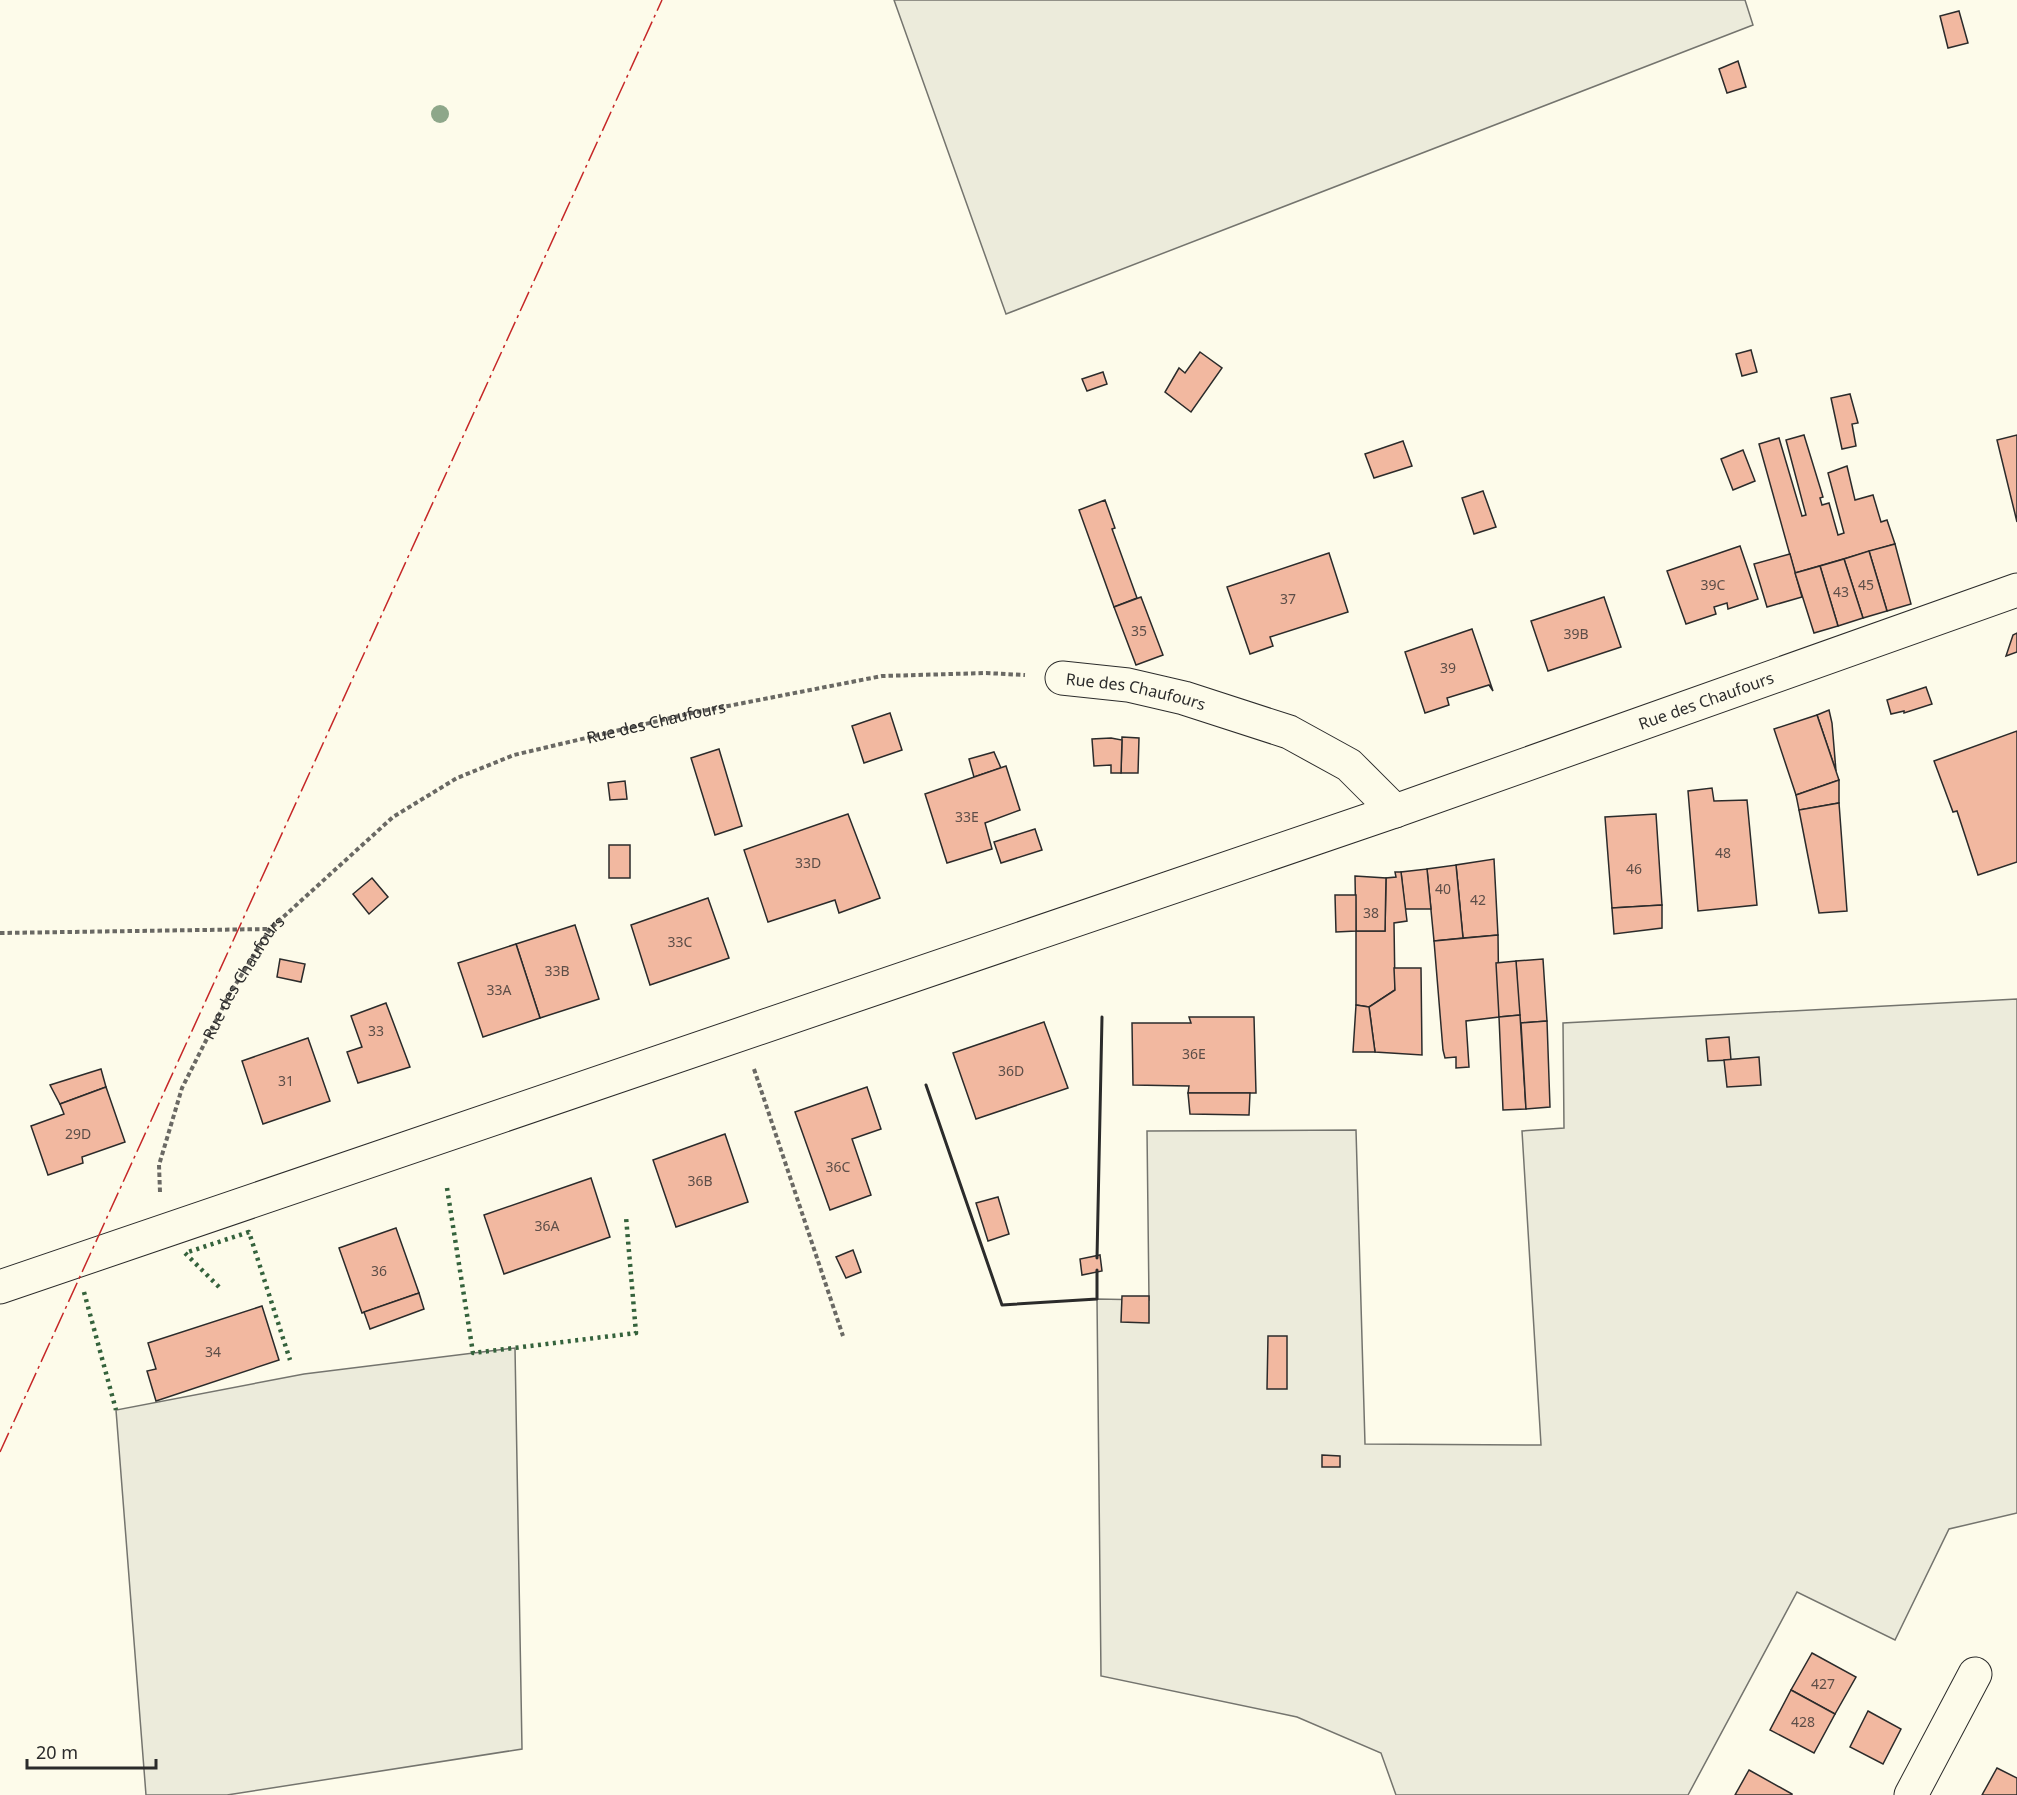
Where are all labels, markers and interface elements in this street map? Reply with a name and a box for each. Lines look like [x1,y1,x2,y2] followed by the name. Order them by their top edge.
[1701,575,1726,594] house number: 39C
[1858,575,1874,594] house number: 45
[1833,582,1849,601] house number: 43
[1280,589,1296,608] house number: 37
[1131,621,1147,640] house number: 35
[1563,624,1589,643] house number: 39B
[1440,658,1456,677] house number: 39
[1635,666,1777,735] street label: Rue des Chaufours
[1065,667,1208,715] street label: Rue des Chaufours
[584,696,728,748] street label: Rue des Chaufours
[955,807,979,826] house number: 33E
[1715,843,1731,862] house number: 48
[795,853,821,872] house number: 33D
[1626,859,1642,878] house number: 46
[1435,879,1451,898] house number: 40
[1470,890,1486,909] house number: 42
[1363,903,1379,922] house number: 38
[197,910,289,1043] street label: Rue des Chaufours
[668,932,693,951] house number: 33C
[544,961,570,980] house number: 33B
[487,980,512,999] house number: 33A
[368,1021,384,1040] house number: 33
[1182,1044,1206,1063] house number: 36E
[998,1061,1024,1080] house number: 36D
[278,1071,294,1090] house number: 31
[65,1124,91,1143] house number: 29D
[826,1157,851,1176] house number: 36C
[687,1171,713,1190] house number: 36B
[535,1216,560,1235] house number: 36A
[371,1261,387,1280] house number: 36
[205,1342,221,1361] house number: 34
[1811,1674,1835,1693] house number: 427
[1791,1712,1815,1731] house number: 428
[27,1732,156,1770] scale bar
[36,1740,78,1764] text: 20 m

